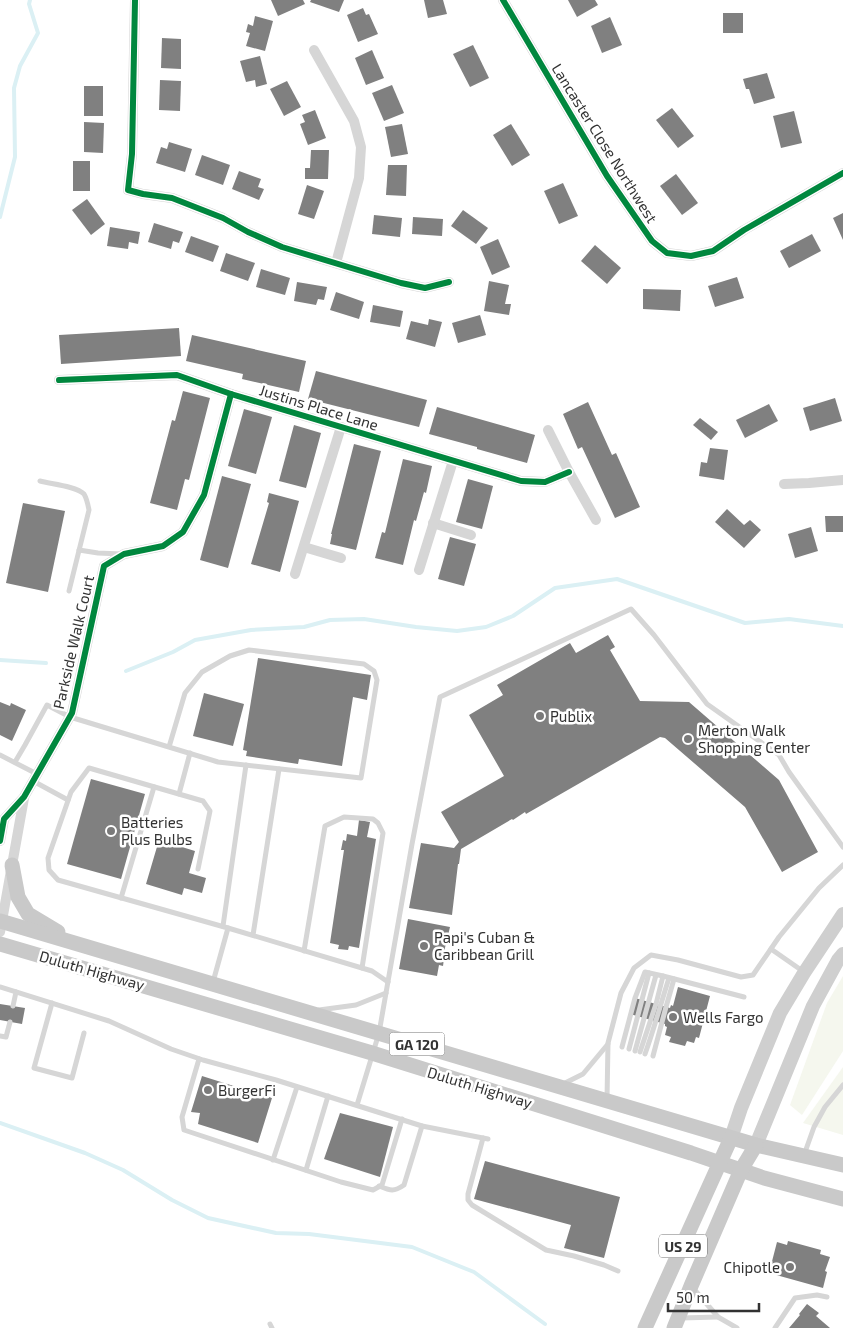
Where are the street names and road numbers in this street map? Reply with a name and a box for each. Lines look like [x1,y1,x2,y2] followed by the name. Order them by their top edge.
[548,60,662,226] street label: Lancaster Close Northwest
[257,380,381,434] street label: Justins Place Lane
[49,573,97,711] street label: Parkside Walk Court
[37,946,147,994] street label: Duluth Highway
[390,1032,444,1056] road number: GA 120
[425,1063,535,1112] street label: Duluth Highway
[659,1234,707,1258] road number: US 29

